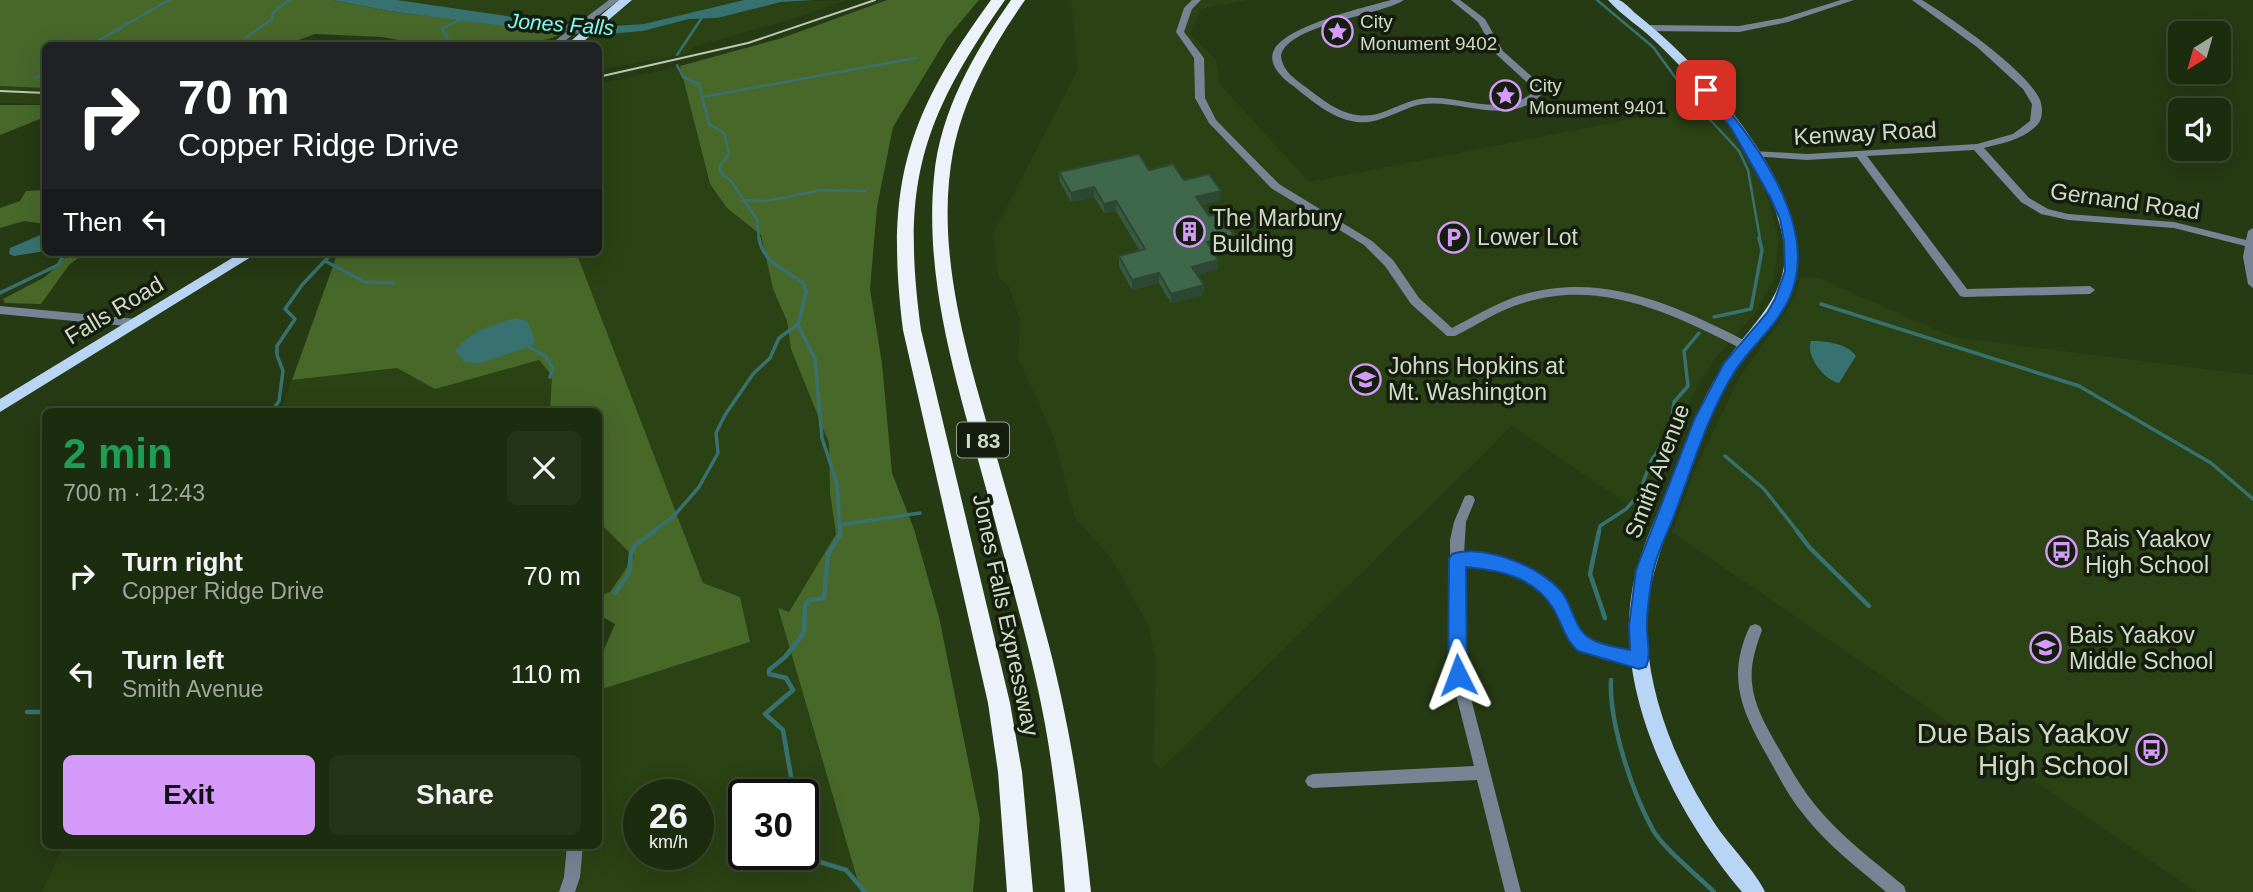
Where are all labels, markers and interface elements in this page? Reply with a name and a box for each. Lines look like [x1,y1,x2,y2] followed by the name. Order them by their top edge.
[506,9,615,39] water label: Jones Falls
[1360,11,1497,54] place label: City Monument 9402
[1320,15,1354,49] place icon: City Monument 9402
[2168,21,2231,84] north arrow
[2168,21,2231,161] map controls
[1676,60,1736,120] pin
[63,70,154,161] icon: right
[178,70,290,124] text: 70 m
[1687,71,1725,109] icon: arrive
[1529,75,1666,118] place label: City Monument 9401
[1489,79,1523,113] place icon: City Monument 9401
[2168,98,2231,161] button: sound
[1793,116,1937,150] street label: Kenway Road
[178,127,459,163] text: Copper Ridge Drive
[2048,178,2202,224] street label: Gernand Road
[136,203,174,241] icon: left
[1212,205,1343,257] place label: The Marbury Building
[63,207,122,237] text: Then
[1172,214,1206,248] building icon: The Marbury Building
[1437,220,1471,254] parking icon: Lower Lot
[1477,224,1579,250] place label: Lower Lot
[60,271,168,349] street label: Falls Road
[1388,353,1565,405] place label: Johns Hopkins at Mt. Washington
[1348,362,1382,396] school or university icon: Johns Hopkins at Mt. Washington
[1620,400,1694,542] street label: Smith Avenue
[957,422,1009,458] road number: I 83
[63,430,173,477] text: 2 min
[507,431,581,505] button: close
[63,480,205,506] text: 700 m · 12:43
[968,492,1044,739] street label: Jones Falls Expressway
[2085,526,2211,578] place label: Bais Yaakov High School
[2045,535,2079,569] bus stop icon: Bais Yaakov High School
[122,547,243,577] text: Turn right
[63,557,101,595] icon: right
[523,561,581,591] text: 70 m
[122,578,324,604] text: Copper Ridge Drive
[2069,622,2213,674] place label: Bais Yaakov Middle School
[2029,631,2063,665] school or university icon: Bais Yaakov Middle School
[1421,638,1495,712] position arrow
[122,645,224,675] text: Turn left
[63,655,101,693] icon: left
[511,659,581,689] text: 110 m
[122,676,264,702] text: Smith Avenue
[1917,718,2129,781] place label: Due Bais Yaakov High School
[2135,732,2169,766] bus stop icon: Due Bais Yaakov High School
[63,755,315,835] button: Exit
[329,755,581,835] button: Share
[728,779,819,870] speed limit sign: 30
[649,796,688,835] text: 26
[649,832,688,852] text: km/h

